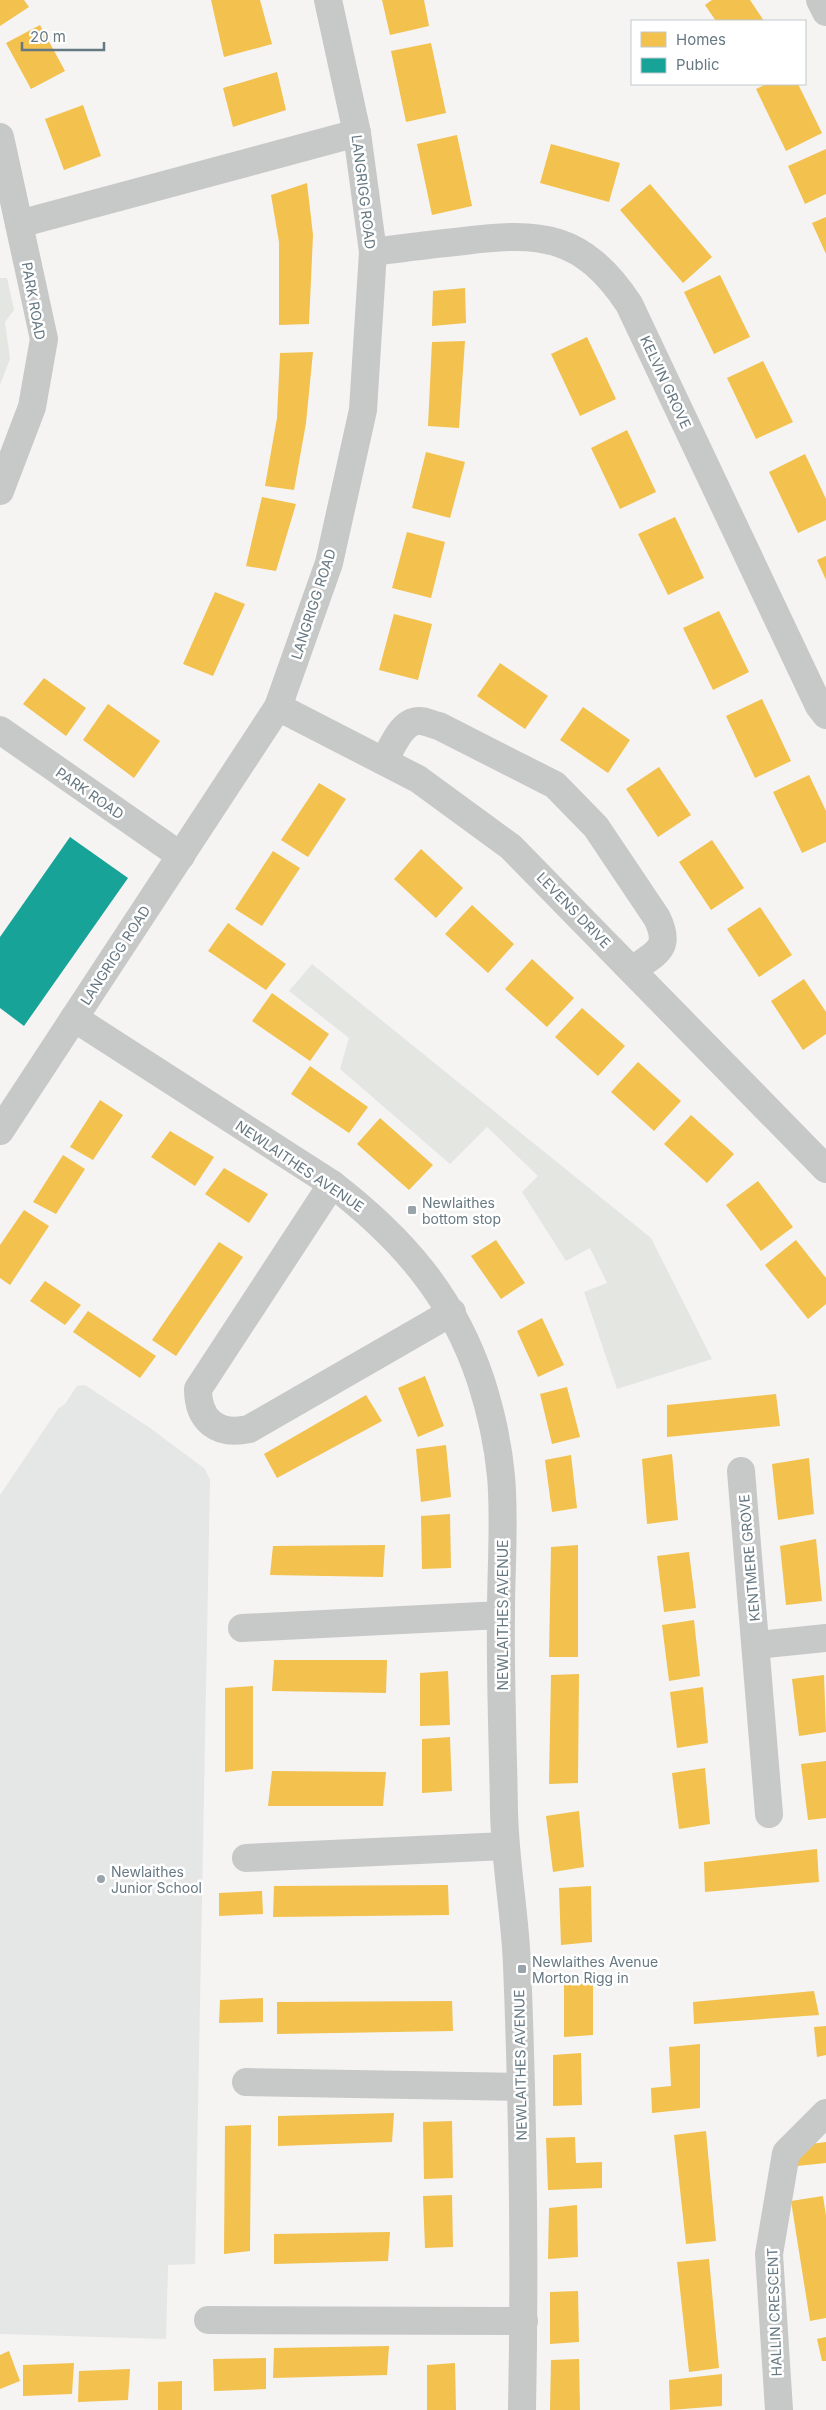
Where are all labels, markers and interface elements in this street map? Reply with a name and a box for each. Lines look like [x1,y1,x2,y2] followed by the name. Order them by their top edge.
[22,20,105,52] scale bar
[631,20,806,85] legend
[30,27,66,46] text: 20 m
[676,30,726,49] text: Homes
[676,55,719,74] text: Public
[349,134,379,250] street label: LANGRIGG ROAD
[19,261,49,341] street label: PARK ROAD
[637,333,695,431] street label: KELVIN GROVE
[287,547,339,661] street label: LANGRIGG ROAD
[53,763,127,823] street label: PARK ROAD
[534,869,614,951] street label: LEVENS DRIVE
[77,902,153,1008] street label: LANGRIGG ROAD
[233,1117,367,1215] street label: NEWLAITHES AVENUE
[422,1194,501,1227] place label: Newlaithes bottom stop
[406,1204,418,1216] marker: Newlaithes bottom stop
[735,1494,763,1622] street label: KENTMERE GROVE
[494,1539,511,1691] street label: NEWLAITHES AVENUE
[111,1863,202,1896] place label: Newlaithes Junior School
[95,1873,107,1885] marker: Newlaithes Junior School
[532,1953,658,1986] place label: Newlaithes Avenue Morton Rigg in
[516,1963,528,1975] marker: Newlaithes Avenue Morton Rigg in
[510,1989,530,2141] street label: NEWLAITHES AVENUE
[763,2247,785,2377] street label: HALLIN CRESCENT

